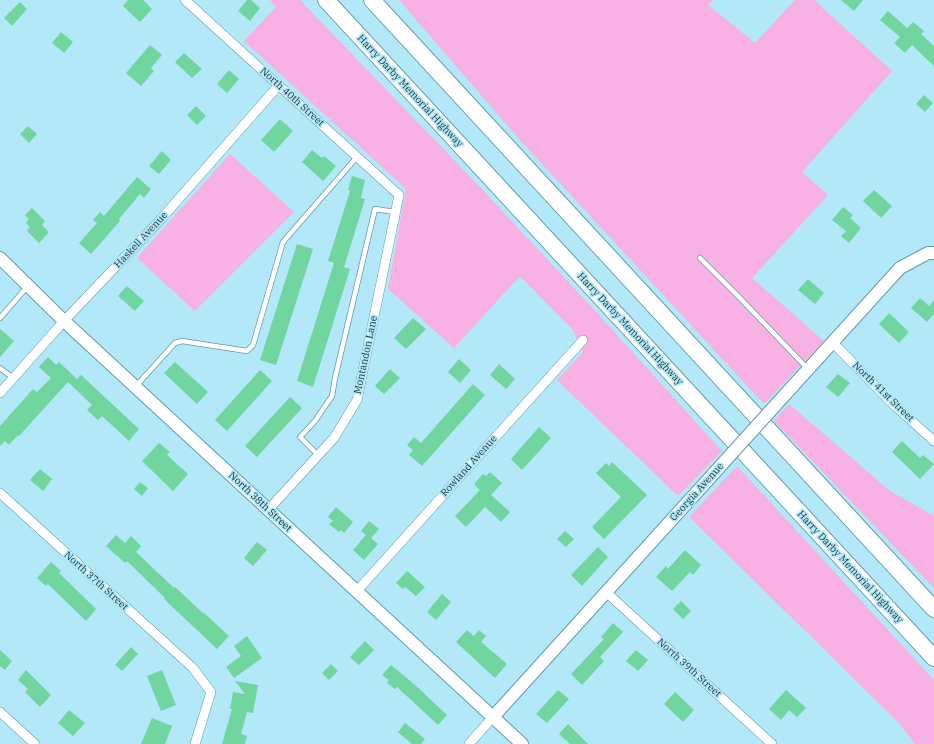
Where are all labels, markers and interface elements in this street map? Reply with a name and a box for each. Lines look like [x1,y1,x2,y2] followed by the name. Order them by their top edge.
[355,32,465,150] street label: Harry Darby Memorial Highway
[257,65,327,129] street label: North 40th Street
[112,209,170,271] street label: Haskell Avenue
[575,270,685,388] street label: Harry Darby Memorial Highway
[352,315,380,395] street label: Montandon Lane
[850,360,916,424] street label: North 41st Street
[438,433,500,499] street label: Rowland Avenue
[668,460,726,524] street label: Georgia Avenue
[226,470,294,534] street label: North 38th Street
[795,508,905,626] street label: Harry Darby Memorial Highway
[61,549,131,613] street label: North 37th Street
[654,636,724,700] street label: North 39th Street

